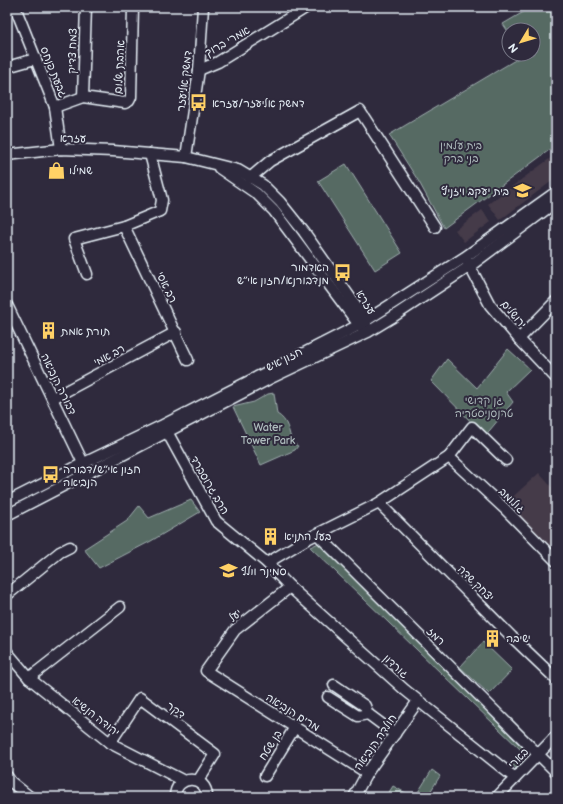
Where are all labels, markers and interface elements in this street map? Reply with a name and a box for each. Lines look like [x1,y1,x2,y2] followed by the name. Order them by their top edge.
[501,22,541,62] north arrow
[202,23,252,60] street label: אמרי ברוך
[65,28,80,74] street label: צמח צדיק
[112,40,127,94] street label: אהבת שלום
[506,41,521,55] text: N
[37,45,70,100] street label: גבעת פנחס
[174,50,195,112] street label: דמשק אליעזר
[189,93,209,113] bus stop icon: דמשק אליעזר/עזרא
[212,97,305,110] place label: דמשק אליעזר/עזרא
[60,132,87,145] street label: עזרא
[440,139,482,165] park label: בית עלמין בני ברק
[46,160,66,180] shop icon: שמילו
[69,164,93,177] place label: שמילו
[512,181,532,201] school or university icon: בית יעקב ויזניץ
[441,185,509,198] place label: בית יעקב ויזניץ
[237,261,329,287] place label: האדמור מנדבורנא/חזון אי״ש
[332,263,352,283] bus stop icon: האדמור מנדבורנא/חזון אי״ש
[153,269,180,305] street label: רב אסי
[353,288,378,317] street label: עזרא
[498,298,529,331] street label: ירושלים
[38,321,58,341] building icon: תורת אמת
[60,325,110,338] place label: תורת אמת
[92,342,127,369] street label: רב אמי
[264,345,305,374] street label: חזון איש
[38,351,79,417] street label: דבורה הנביאה
[455,394,513,420] park label: גן קדושי טרנסניסטריה
[241,421,296,447] park label: Water Tower Park
[188,454,231,517] street label: הרב גרוסברד
[63,463,141,489] place label: חזון אי״ש/דבורה הנביאה
[40,465,60,485] bus stop icon: חזון אי״ש/דבורה הנביאה
[496,485,527,516] street label: גולומב
[261,526,281,546] building icon: בעל התניא
[284,530,331,543] place label: בעל התניא
[218,561,238,581] school or university icon: סמינר וולף
[455,563,496,604] street label: יצחק שדה
[241,565,287,578] place label: סמינר וולף
[226,606,244,624] street label: יעל
[424,625,447,648] street label: רמז
[483,628,503,648] building icon: ישיבה
[506,632,531,645] place label: ישיבה
[380,652,411,681] street label: גורדון
[263,691,322,734] street label: מרים הנביאה
[69,694,122,739] street label: יהודה הנשיא
[164,699,188,722] street label: דקר
[351,712,399,773] street label: חולדה הנביאה
[256,728,285,763] street label: בן שטח
[506,745,531,771] street label: בארי

